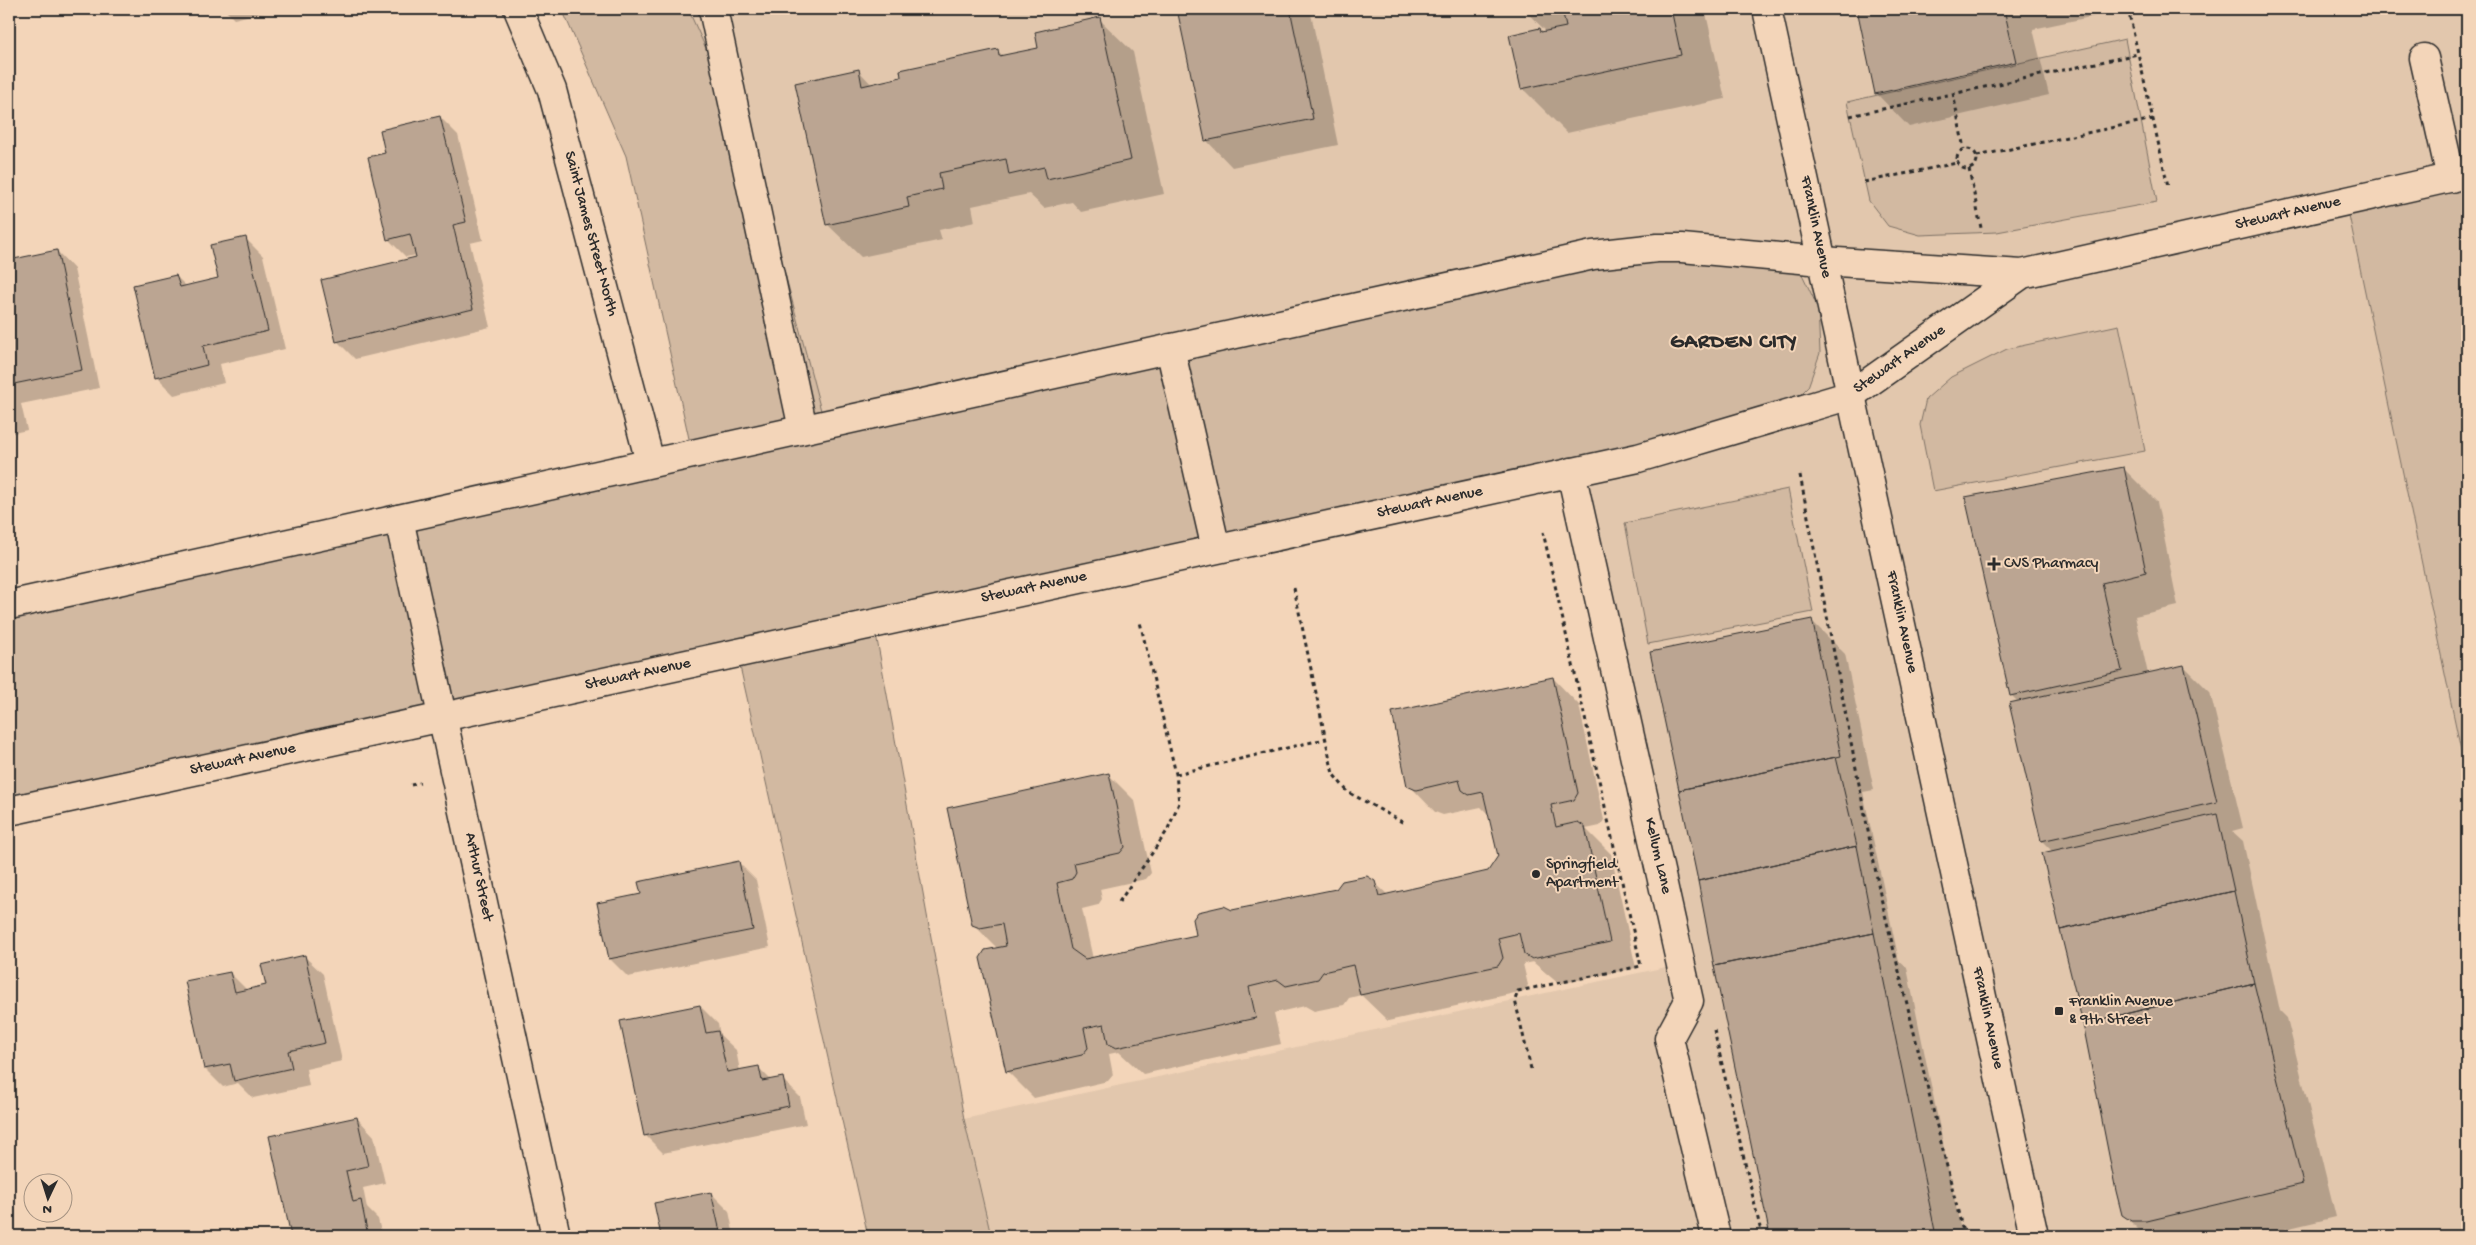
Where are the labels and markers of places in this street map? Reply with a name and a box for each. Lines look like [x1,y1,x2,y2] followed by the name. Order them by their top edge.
[2004,555,2098,574] place label: CVS Pharmacy
[1988,558,2000,570] marker: CVS Pharmacy
[1546,856,1620,893] place label: Springfield Apartment
[1530,868,1542,880] marker: Springfield Apartment
[2068,993,2174,1030] place label: Franklin Avenue & 9th Street
[2053,1005,2065,1017] marker: Franklin Avenue & 9th Street

